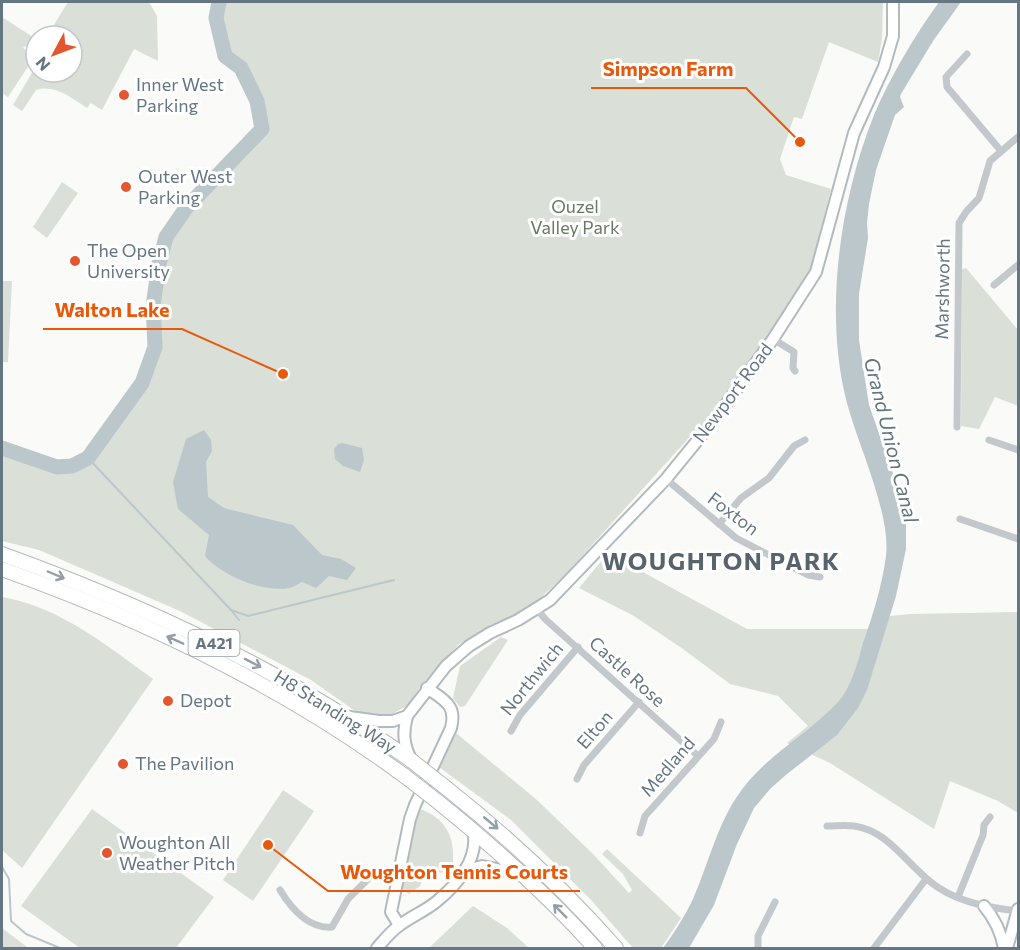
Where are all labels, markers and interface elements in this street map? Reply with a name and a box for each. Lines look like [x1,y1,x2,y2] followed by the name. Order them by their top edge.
[24,24,84,84] north arrow
[591,50,746,88] callout: Simpson Farm
[31,53,53,75] text: N
[603,56,733,80] text: Simpson Farm
[136,73,224,116] place label: Inner West Parking
[117,88,131,102] marker: Inner West Parking
[138,165,232,208] place label: Outer West Parking
[119,180,133,194] marker: Outer West Parking
[530,195,620,238] park label: Ouzel Valley Park
[930,238,954,340] street label: Marshworth
[87,239,170,282] place label: The Open University
[68,254,82,268] marker: The Open University
[43,291,182,329] callout: Walton Lake
[54,297,170,321] text: Walton Lake
[688,338,777,446] street label: Newport Road
[860,355,924,526] water label: Grand Union Canal
[704,487,763,539] street label: Foxton
[602,546,840,575] district label: WOUGHTON PARK
[47,570,65,581] one-way arrow
[188,630,240,656] road number: A421
[585,631,670,711] street label: Castle Rose
[167,634,185,646] one-way arrow
[495,638,567,719] street label: Northwich
[244,657,262,669] one-way arrow
[270,665,401,758] street label: H8 Standing Way
[180,689,231,711] place label: Depot
[161,694,175,708] marker: Depot
[572,706,617,753] street label: Elton
[635,732,699,801] street label: Medland
[135,752,234,774] place label: The Pavilion
[116,757,130,771] marker: The Pavilion
[483,817,499,830] one-way arrow
[119,831,235,874] place label: Woughton All Weather Pitch
[100,846,114,860] marker: Woughton All Weather Pitch
[328,853,580,891] callout: Woughton Tennis Courts
[340,859,568,883] text: Woughton Tennis Courts
[553,903,567,918] one-way arrow

